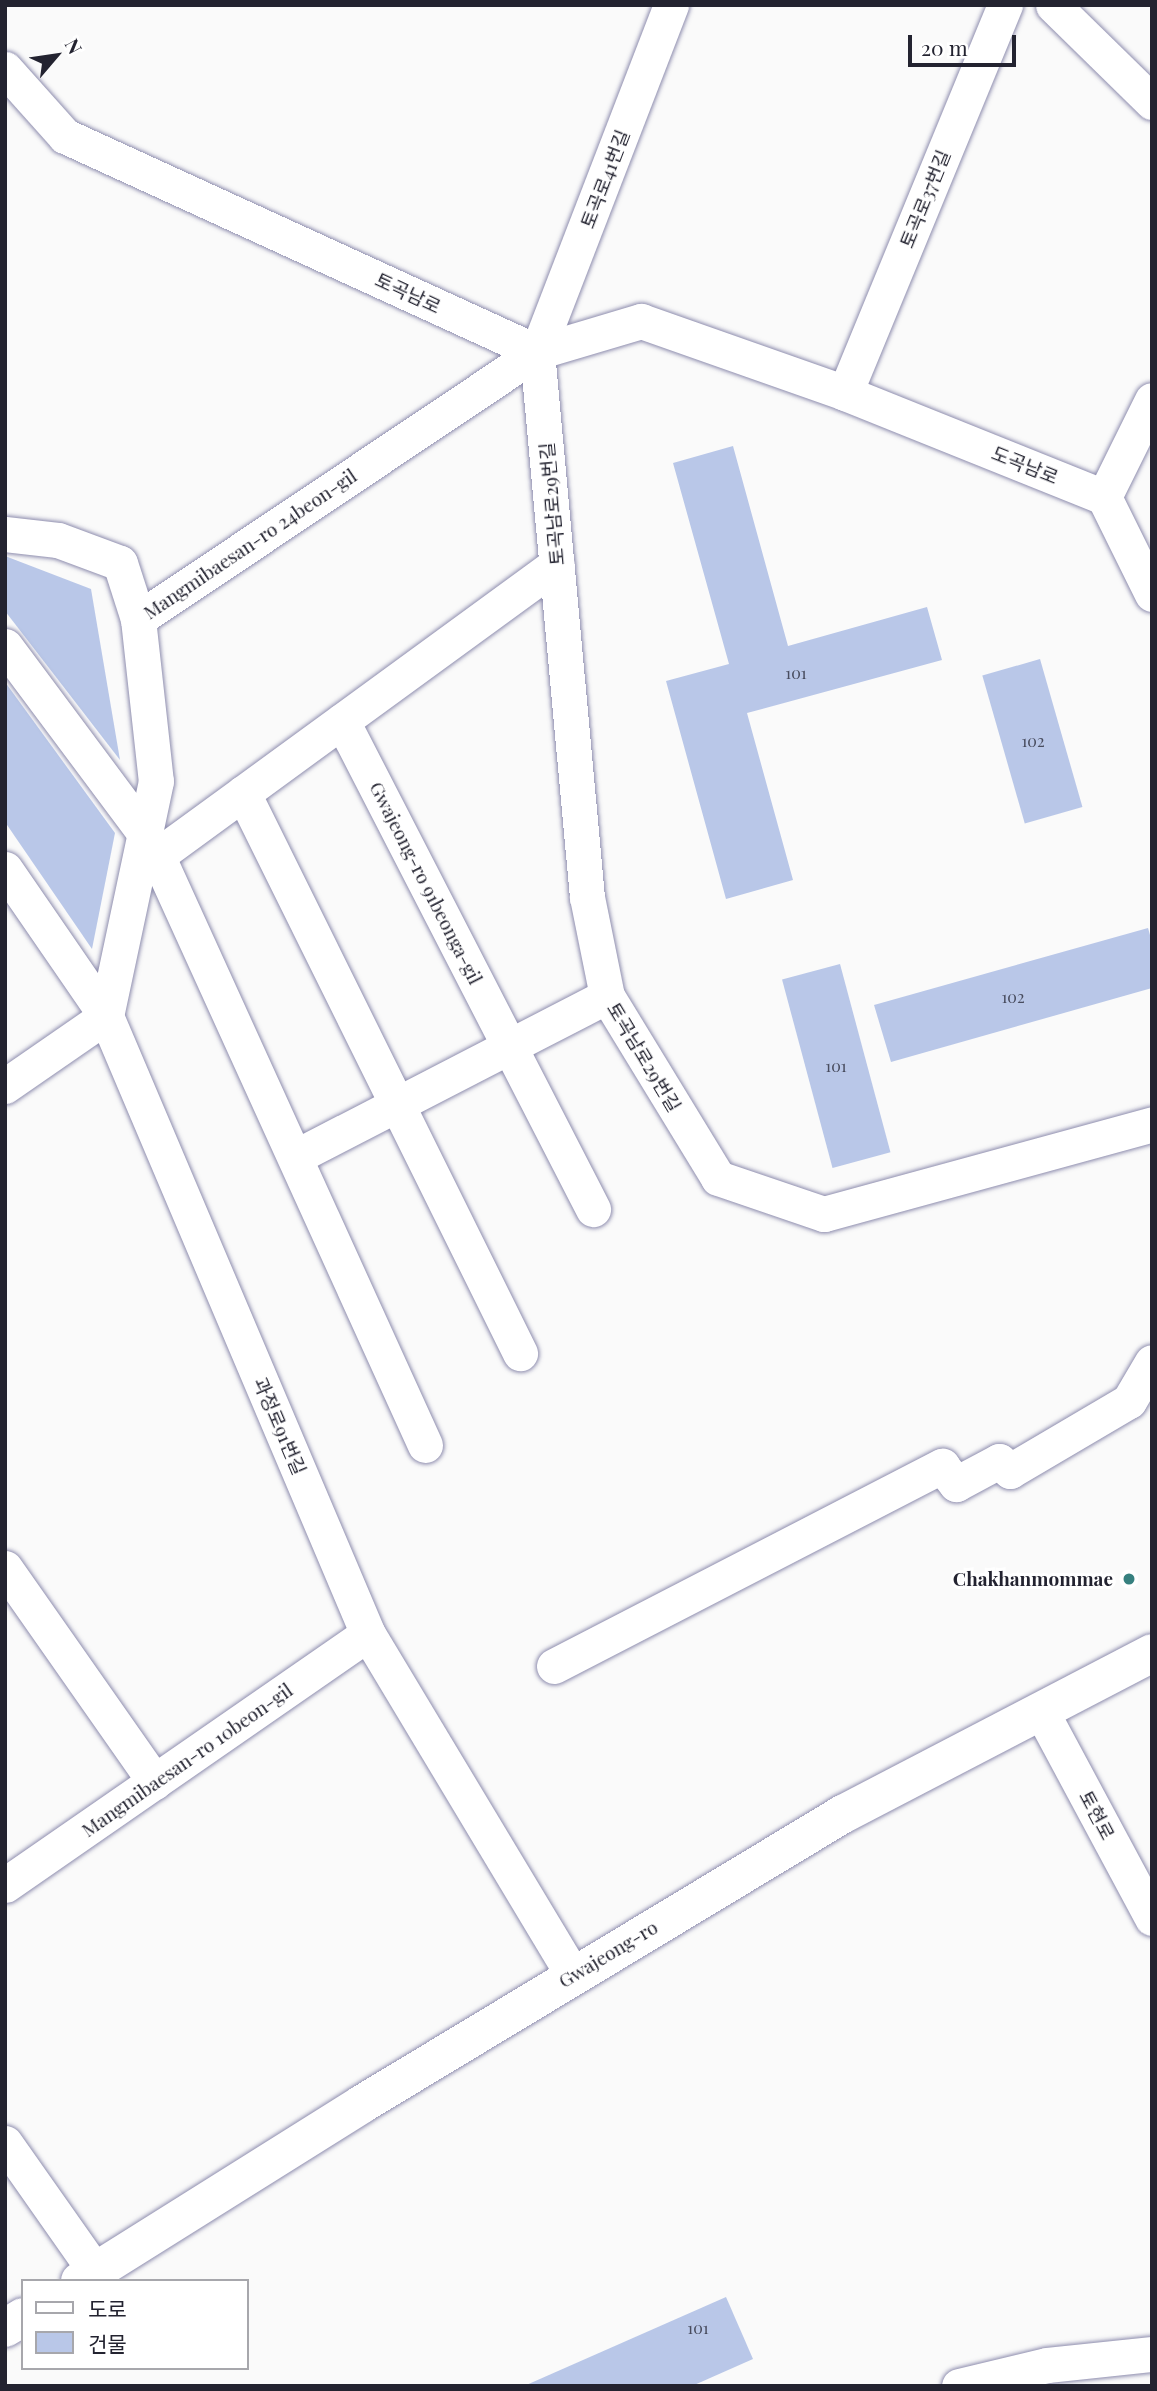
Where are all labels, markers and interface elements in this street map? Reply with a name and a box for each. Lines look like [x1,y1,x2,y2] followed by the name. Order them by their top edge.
[21,21,91,91] north arrow
[912,21,1020,65] scale bar
[921,33,968,61] text: 20 m
[60,34,89,58] text: N
[576,126,634,232] street label: 토곡로41번길
[895,147,955,251] street label: 토곡로37번길
[371,268,445,318] street label: 토곡남로
[535,441,569,567] street label: 토곡남로29번길
[988,441,1062,489] street label: 도곡남로
[139,464,361,624] street label: Mangmibaesan-ro 24beon-gil
[785,663,807,683] house number: 101
[1021,731,1045,751] house number: 102
[365,778,487,988] street label: Gwajeong-ro 91beonga-gil
[1001,987,1025,1007] house number: 102
[602,998,686,1116] street label: 토곡남로29번길
[825,1056,847,1076] house number: 101
[249,1374,311,1478] street label: 과정로91번길
[953,1568,1113,1590] place label: Chakhanmommae
[1119,1569,1139,1589] marker: Chakhanmommae
[77,1678,297,1842] street label: Mangmibaesan-ro 10beon-gil
[1075,1786,1119,1844] street label: 토현로
[554,1916,662,1992] street label: Gwajeong-ro
[21,2279,248,2370] legend
[88,2294,127,2322] text: 도로
[687,2318,709,2338] house number: 101
[88,2329,127,2357] text: 건물

